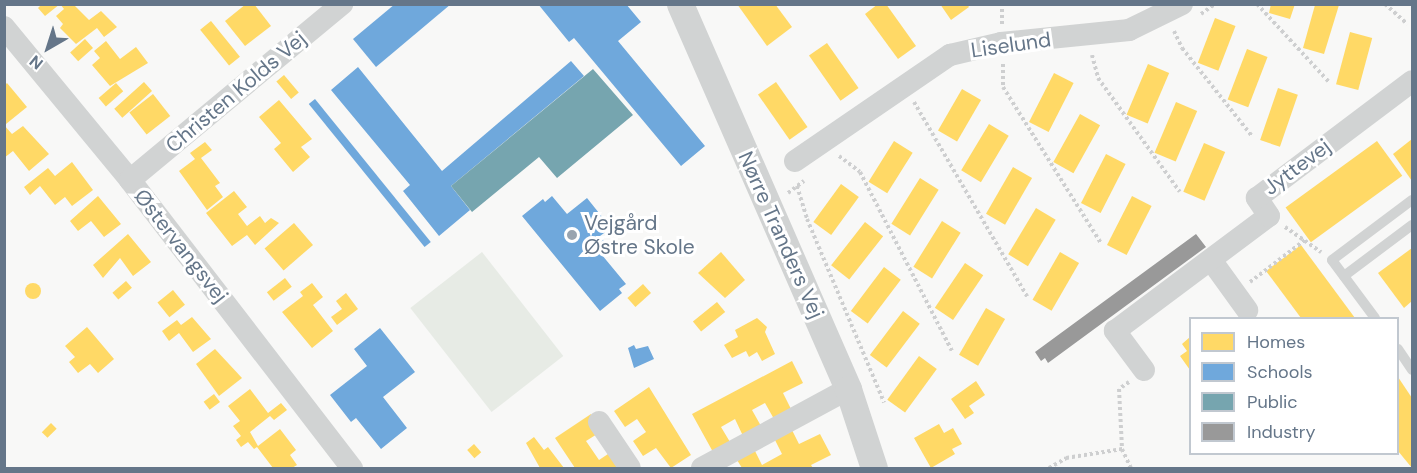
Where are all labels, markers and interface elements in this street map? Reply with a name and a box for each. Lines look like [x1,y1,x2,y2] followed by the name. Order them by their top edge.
[18,18,78,78] north arrow
[161,26,311,158] street label: Christen Kolds Vej
[969,27,1053,63] street label: Liselund
[25,51,48,74] text: N
[1258,134,1336,200] street label: Jyttevej
[733,148,829,322] street label: Nørre Tranders Vej
[129,184,233,308] street label: Østervangsvej
[584,210,695,260] place label: Vejgård Østre Skole
[565,228,579,242] marker: Vejgård Østre Skole
[1189,317,1399,455] legend
[1247,330,1305,354] text: Homes
[1247,360,1312,384] text: Schools
[1247,390,1298,414] text: Public
[1247,420,1316,444] text: Industry

